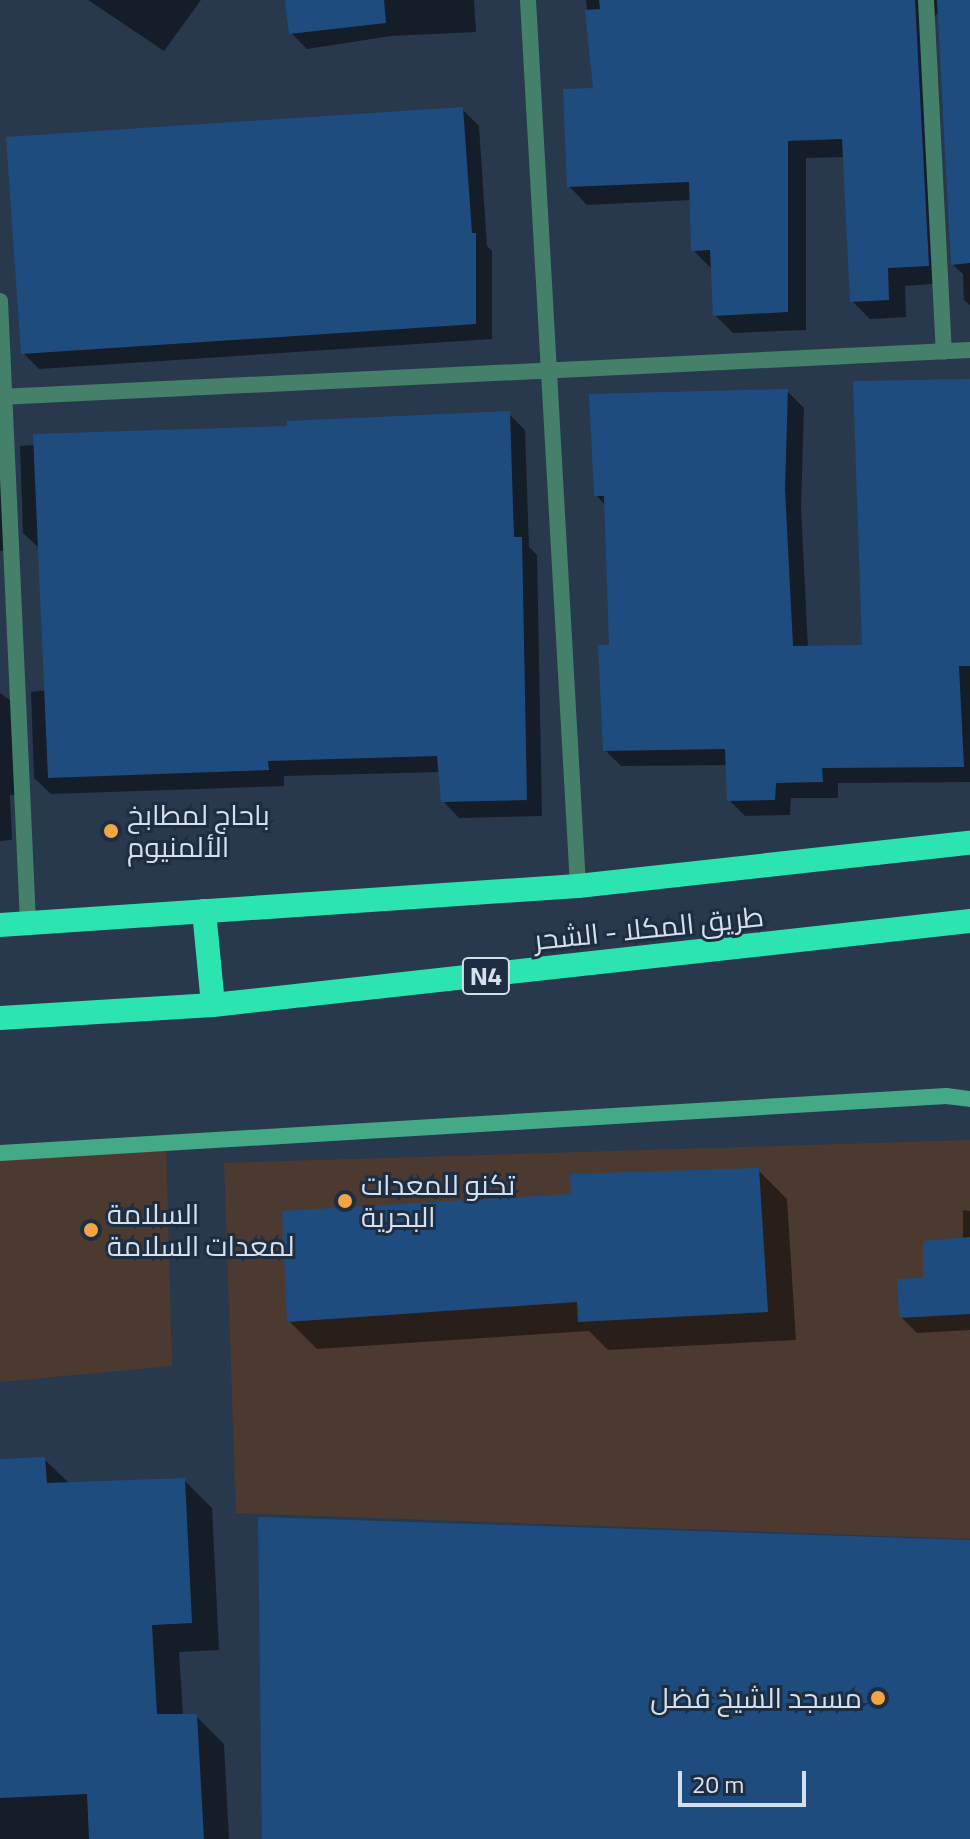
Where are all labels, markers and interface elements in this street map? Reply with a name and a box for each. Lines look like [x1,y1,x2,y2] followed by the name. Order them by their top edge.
[127,798,270,864] place label: باحاج لمطابخ الألمنيوم
[102,822,120,840] marker: باحاج لمطابخ الألمنيوم
[533,899,765,957] street label: طريق المكلا - الشحر
[460,954,512,998] road number: N4
[361,1168,515,1234] place label: تكنو للمعدات البحرية
[336,1192,354,1210] marker: تكنو للمعدات البحرية
[107,1197,294,1263] place label: السلامة لمعدات السلامة
[82,1221,100,1239] marker: السلامة لمعدات السلامة
[650,1681,862,1715] place label: مسجد الشيخ فضل
[869,1689,887,1707] marker: مسجد الشيخ فضل
[682,1755,810,1805] scale bar
[692,1762,744,1807] text: 20 m

